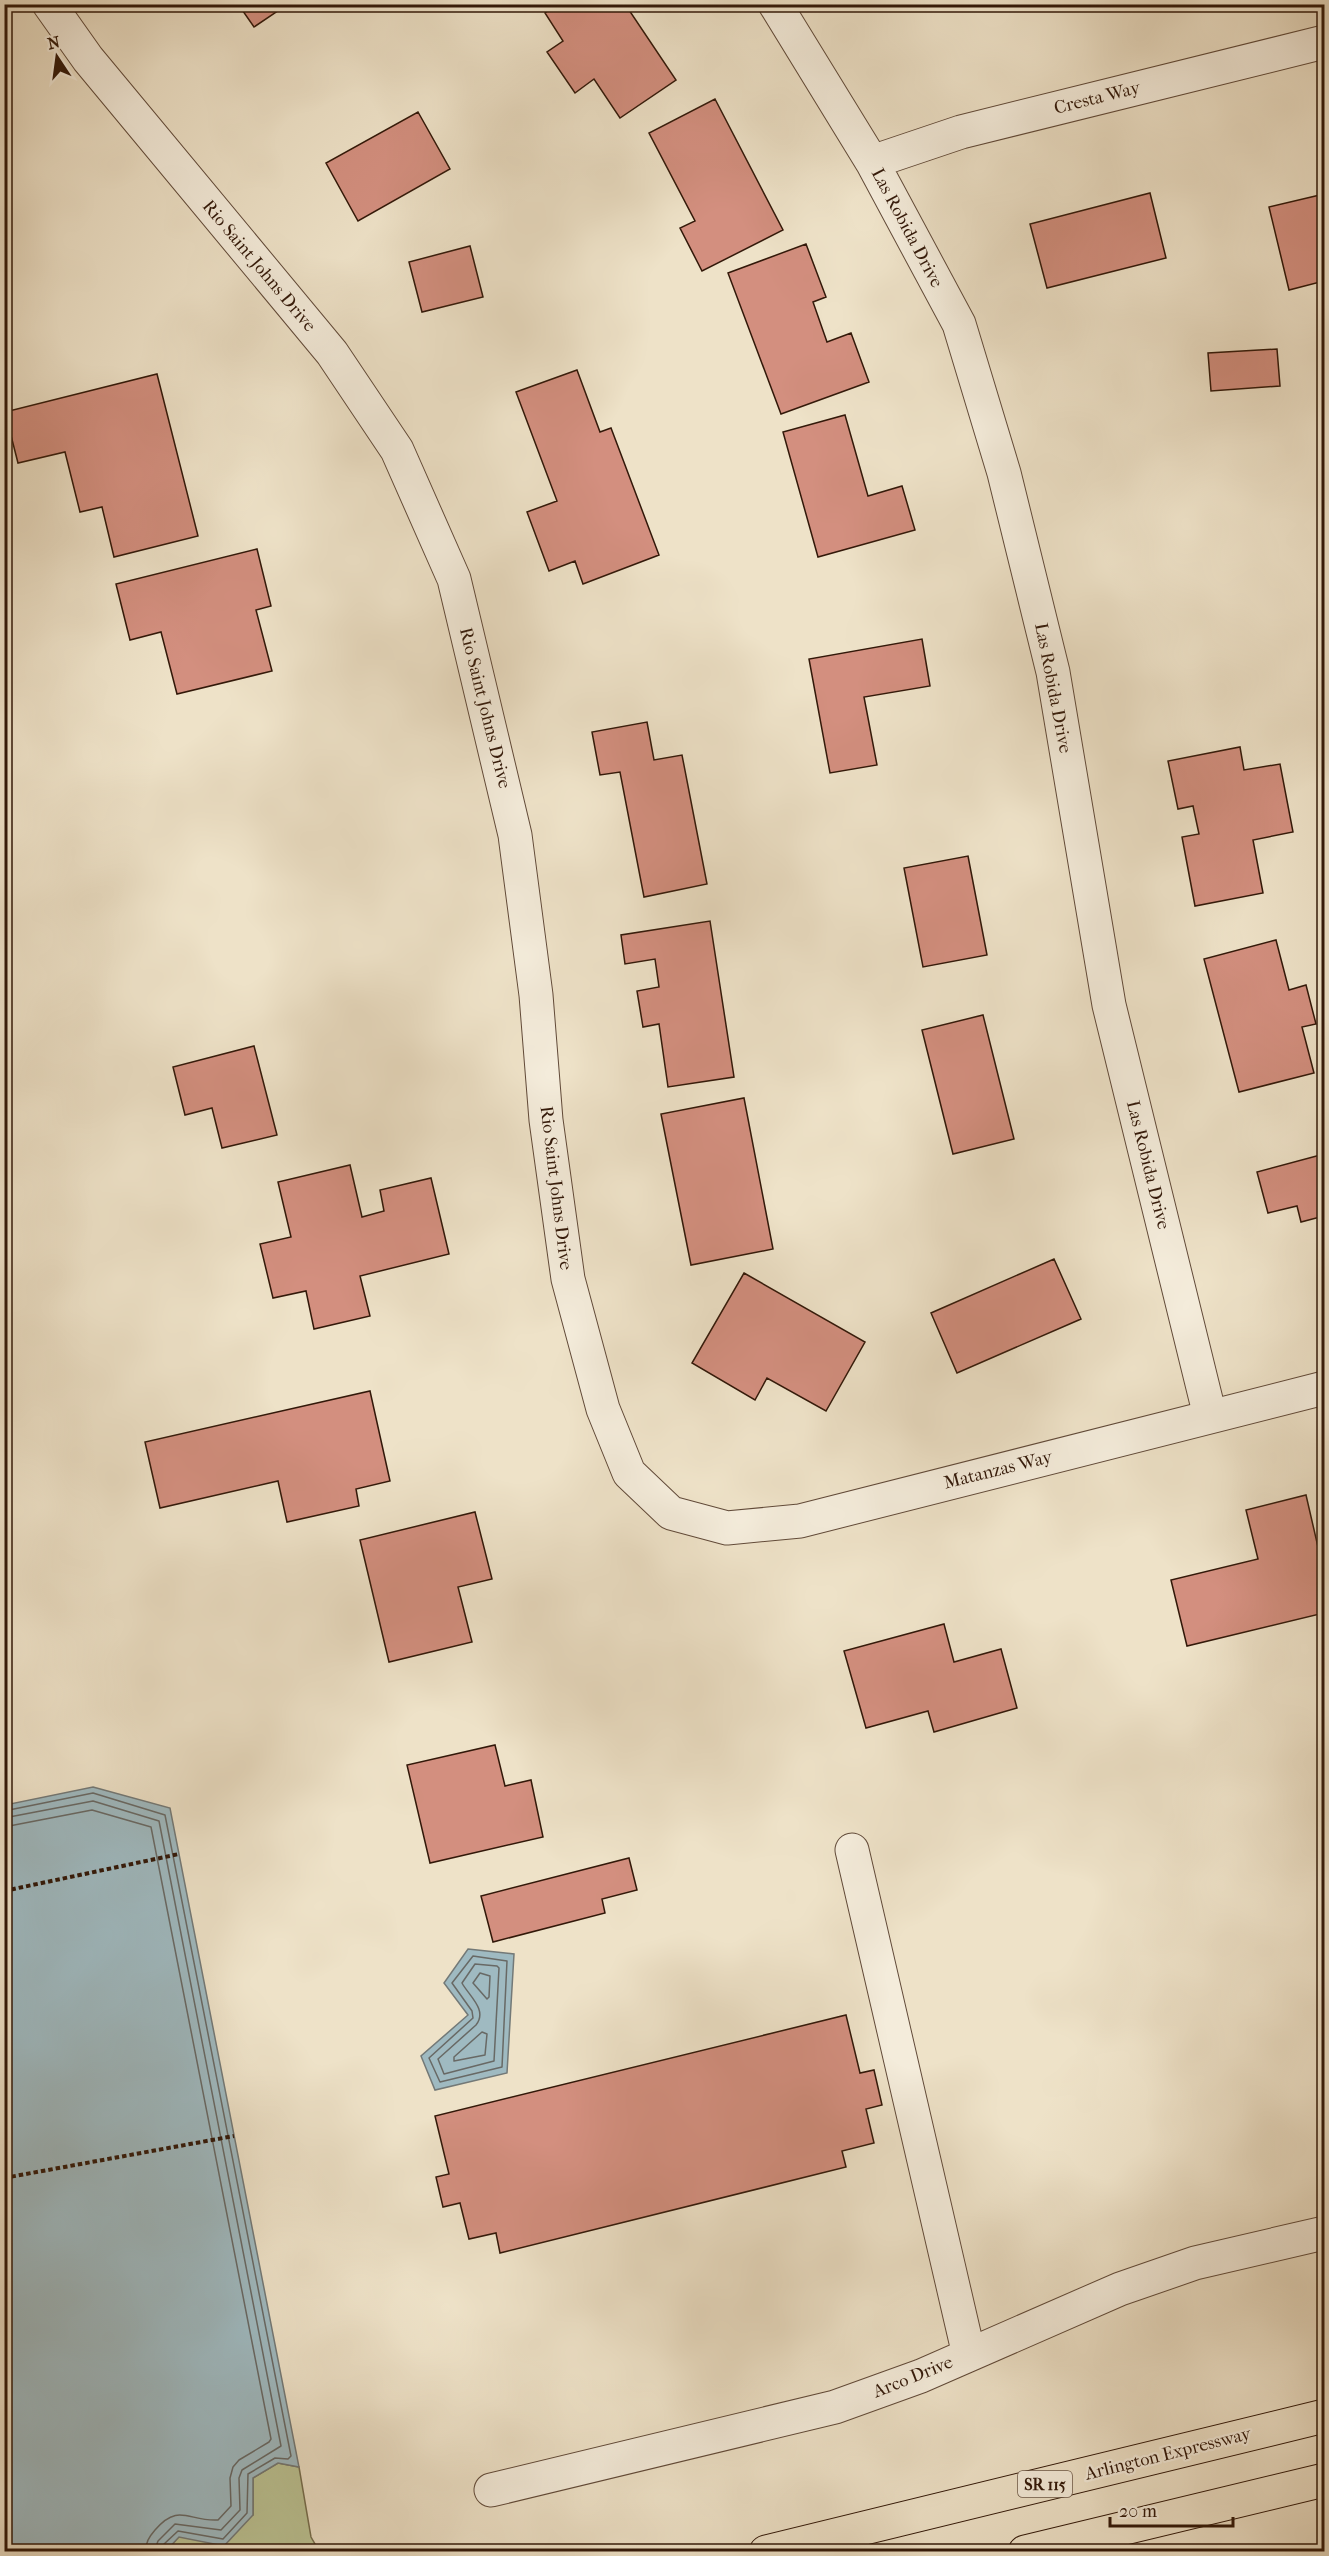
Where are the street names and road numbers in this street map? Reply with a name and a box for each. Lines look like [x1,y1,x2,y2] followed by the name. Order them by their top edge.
[1052,77,1144,119] street label: Cresta Way
[867,165,947,291] street label: Las Robida Drive
[198,196,320,336] street label: Rio Saint Johns Drive
[1030,621,1076,755] street label: Las Robida Drive
[455,625,515,791] street label: Rio Saint Johns Drive
[1122,1098,1174,1232] street label: Las Robida Drive
[536,1105,576,1271] street label: Rio Saint Johns Drive
[942,1446,1056,1494] street label: Matanzas Way
[869,2351,956,2403] street label: Arco Drive
[1082,2423,1254,2485] street label: Arlington Expressway
[1018,2471,1072,2497] road number: SR 115

